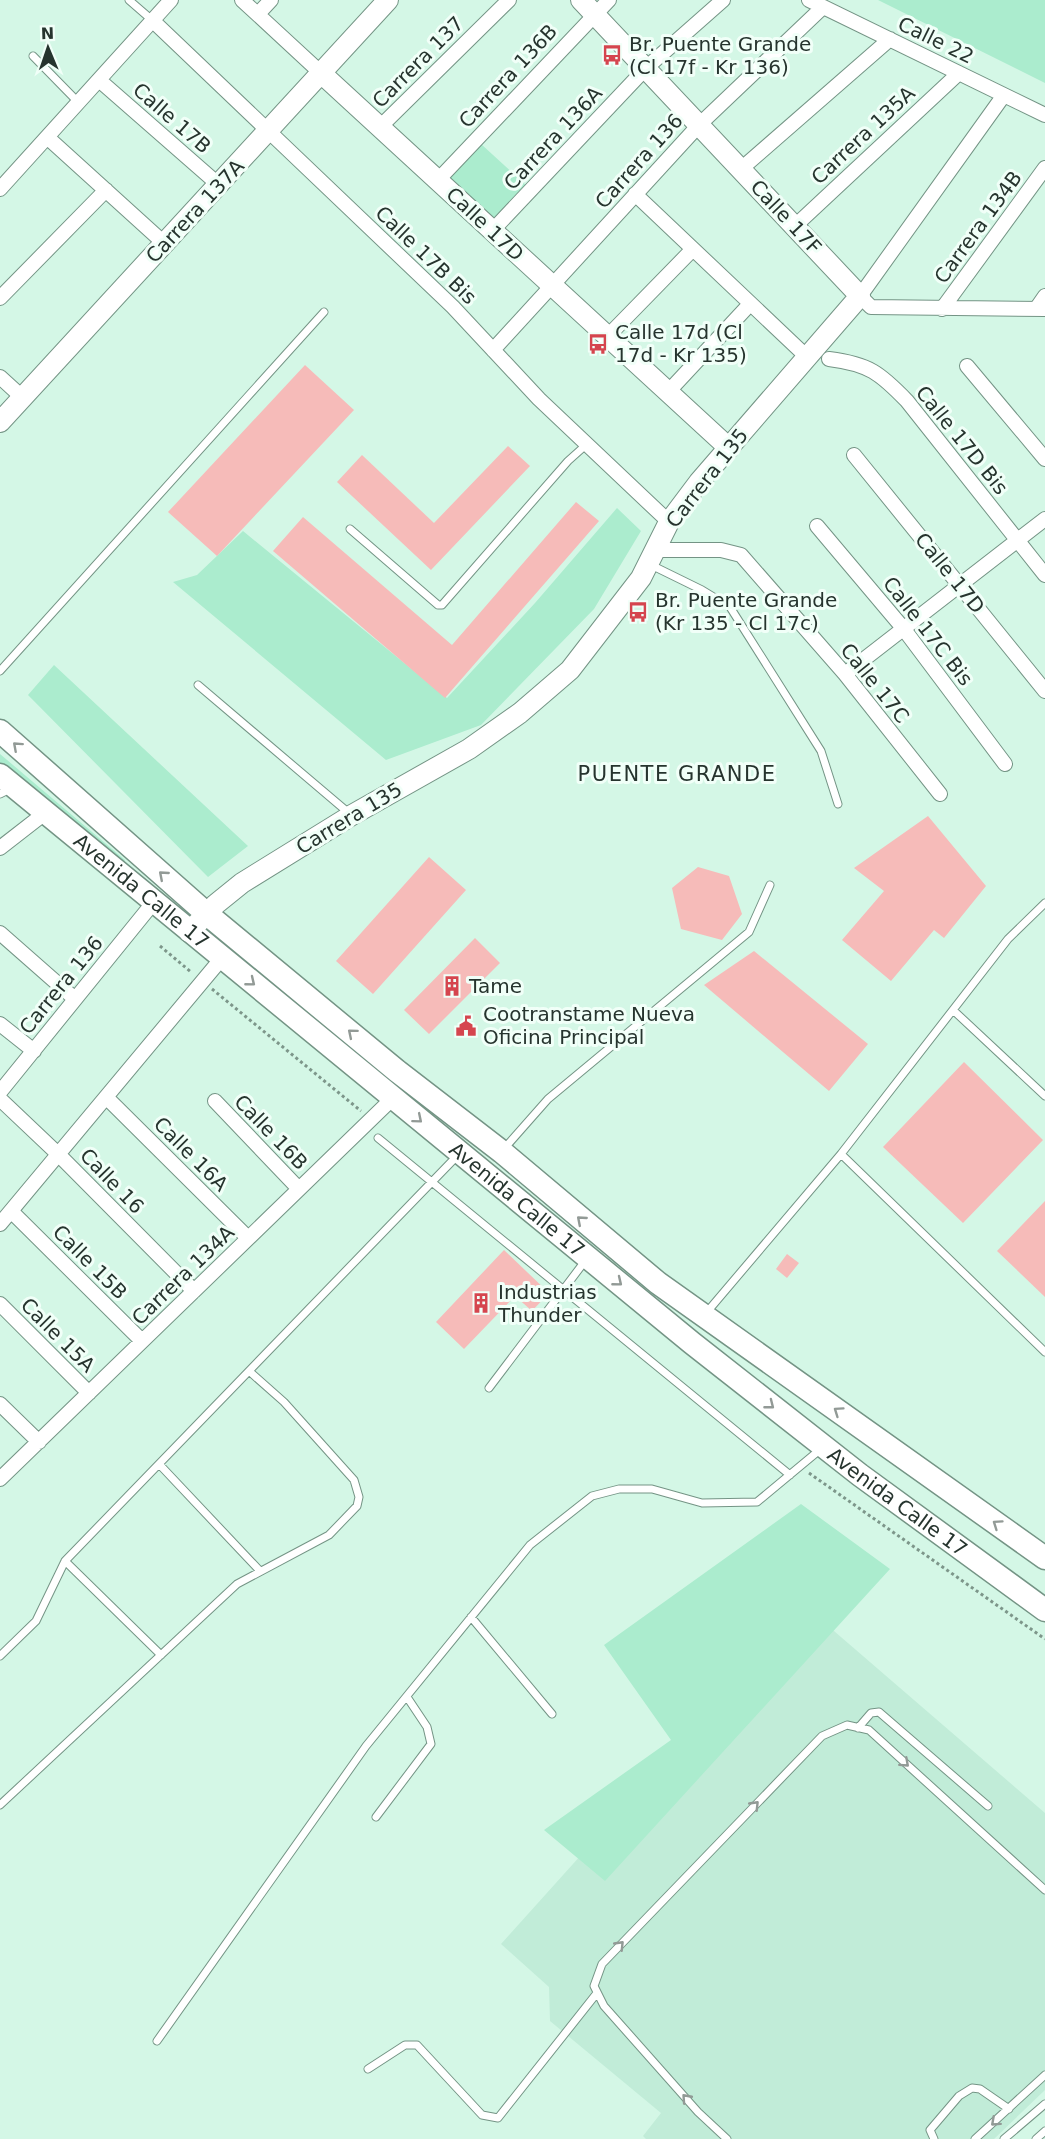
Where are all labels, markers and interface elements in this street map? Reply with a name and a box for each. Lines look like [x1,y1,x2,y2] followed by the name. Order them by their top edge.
[367,11,469,113] street label: Carrera 137
[894,11,978,69] street label: Calle 22
[18,18,78,78] north arrow
[454,19,562,133] street label: Carrera 136B
[40,24,55,43] text: N
[629,32,811,79] place label: Br. Puente Grande (Cl 17f - Kr 136)
[600,43,624,67] bus stop icon: Br. Puente Grande (Cl 17f - Kr 136)
[128,78,216,158] street label: Calle 17B
[499,81,607,195] street label: Carrera 136A
[806,81,920,189] street label: Carrera 135A
[590,109,688,213] street label: Carrera 136
[141,154,249,268] street label: Carrera 137A
[929,166,1027,288] street label: Carrera 134B
[746,175,826,259] street label: Calle 17F
[441,182,529,266] street label: Calle 17D
[370,201,482,309] street label: Calle 17B Bis
[615,320,747,367] place label: Calle 17d (Cl 17d - Kr 135)
[586,332,610,356] bus stop icon: Calle 17d (Cl 17d - Kr 135)
[911,381,1013,499] street label: Calle 17D Bis
[661,424,753,532] street label: Carrera 135
[910,528,990,618] street label: Calle 17D
[878,572,978,690] street label: Calle 17C Bis
[655,588,837,635] place label: Br. Puente Grande (Kr 135 - Cl 17c)
[626,600,650,624] bus stop icon: Br. Puente Grande (Kr 135 - Cl 17c)
[836,638,914,728] street label: Calle 17C
[13,742,24,753] one-way arrow
[578,762,776,786] district label: PUENTE GRANDE
[292,777,406,859] street label: Carrera 135
[69,829,214,954] street label: Avenida Calle 17
[159,871,170,882] one-way arrow
[14,931,108,1039] street label: Carrera 136
[440,974,464,998] building icon: Tame
[468,974,522,998] place label: Tame
[244,975,255,986] one-way arrow
[483,1002,695,1049] place label: Cootranstame Nueva Oficina Principal
[454,1014,478,1038] public building icon: Cootranstame Nueva Oficina Principal
[347,1030,358,1041] one-way arrow
[229,1089,313,1175] street label: Calle 16B
[149,1112,233,1196] street label: Calle 16A
[411,1112,422,1123] one-way arrow
[445,1137,590,1262] street label: Avenida Calle 17
[75,1143,149,1219] street label: Calle 16
[577,1216,588,1227] one-way arrow
[48,1220,132,1304] street label: Calle 15B
[127,1220,239,1330] street label: Carrera 134A
[611,1275,622,1286] one-way arrow
[497,1280,597,1327] place label: Industrias Thunder
[469,1291,493,1315] building icon: Industrias Thunder
[16,1293,100,1377] street label: Calle 15A
[763,1397,774,1408] one-way arrow
[834,1407,845,1418] one-way arrow
[823,1442,972,1561] street label: Avenida Calle 17
[993,1520,1004,1531] one-way arrow
[898,1756,909,1767] one-way arrow
[748,1801,759,1812] one-way arrow
[613,1942,624,1952] one-way arrow
[682,2094,693,2105] one-way arrow
[991,2115,1002,2126] one-way arrow

